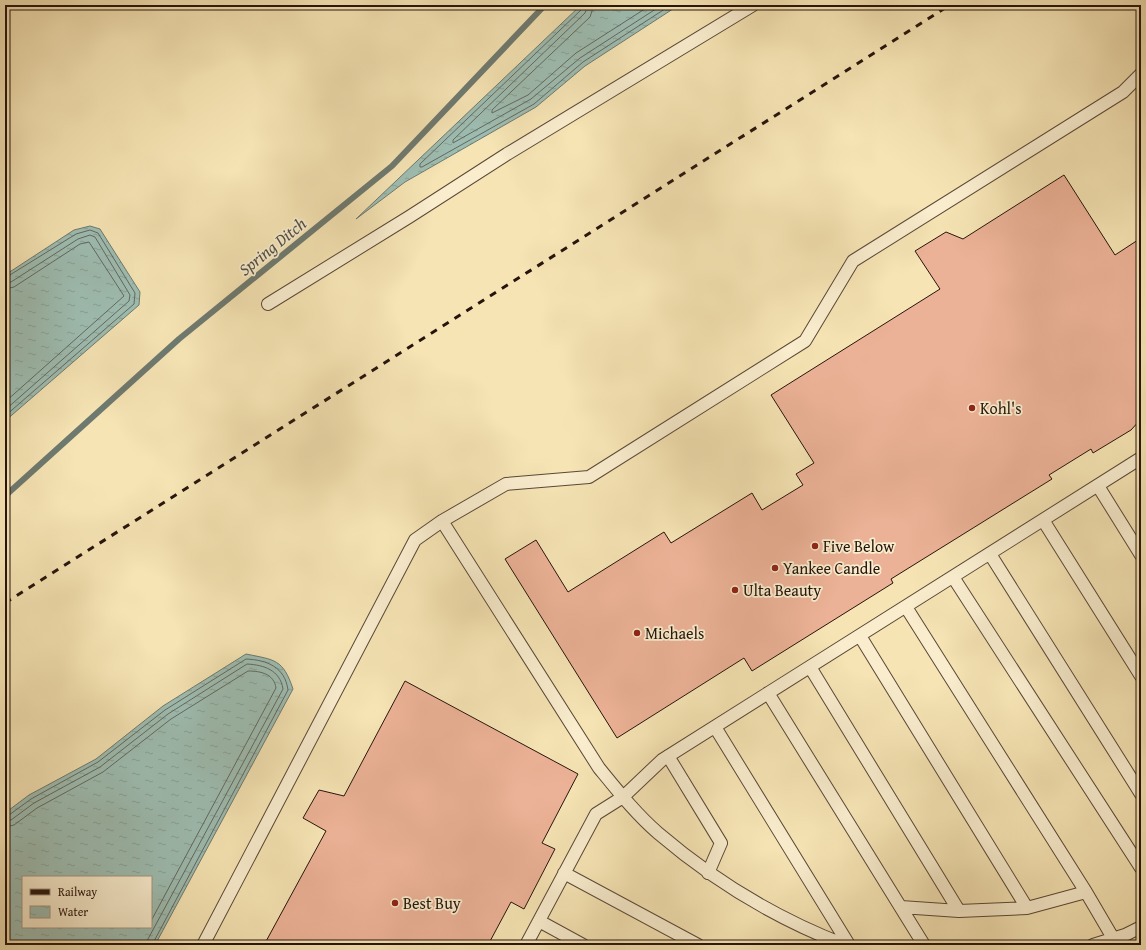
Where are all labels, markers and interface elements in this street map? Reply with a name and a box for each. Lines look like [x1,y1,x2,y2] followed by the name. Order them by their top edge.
[233,211,312,281] water label: Spring Ditch
[980,396,1022,420] place label: Kohl's
[967,403,977,413] marker: Kohl's
[823,534,895,558] place label: Five Below
[810,541,820,551] marker: Five Below
[783,556,880,580] place label: Yankee Candle
[770,563,780,573] marker: Yankee Candle
[743,578,821,602] place label: Ulta Beauty
[730,585,740,595] marker: Ulta Beauty
[645,621,704,645] place label: Michaels
[632,628,642,638] marker: Michaels
[22,876,152,928] legend
[58,883,97,900] text: Railway
[403,891,461,915] place label: Best Buy
[390,898,400,908] marker: Best Buy
[58,903,88,920] text: Water

